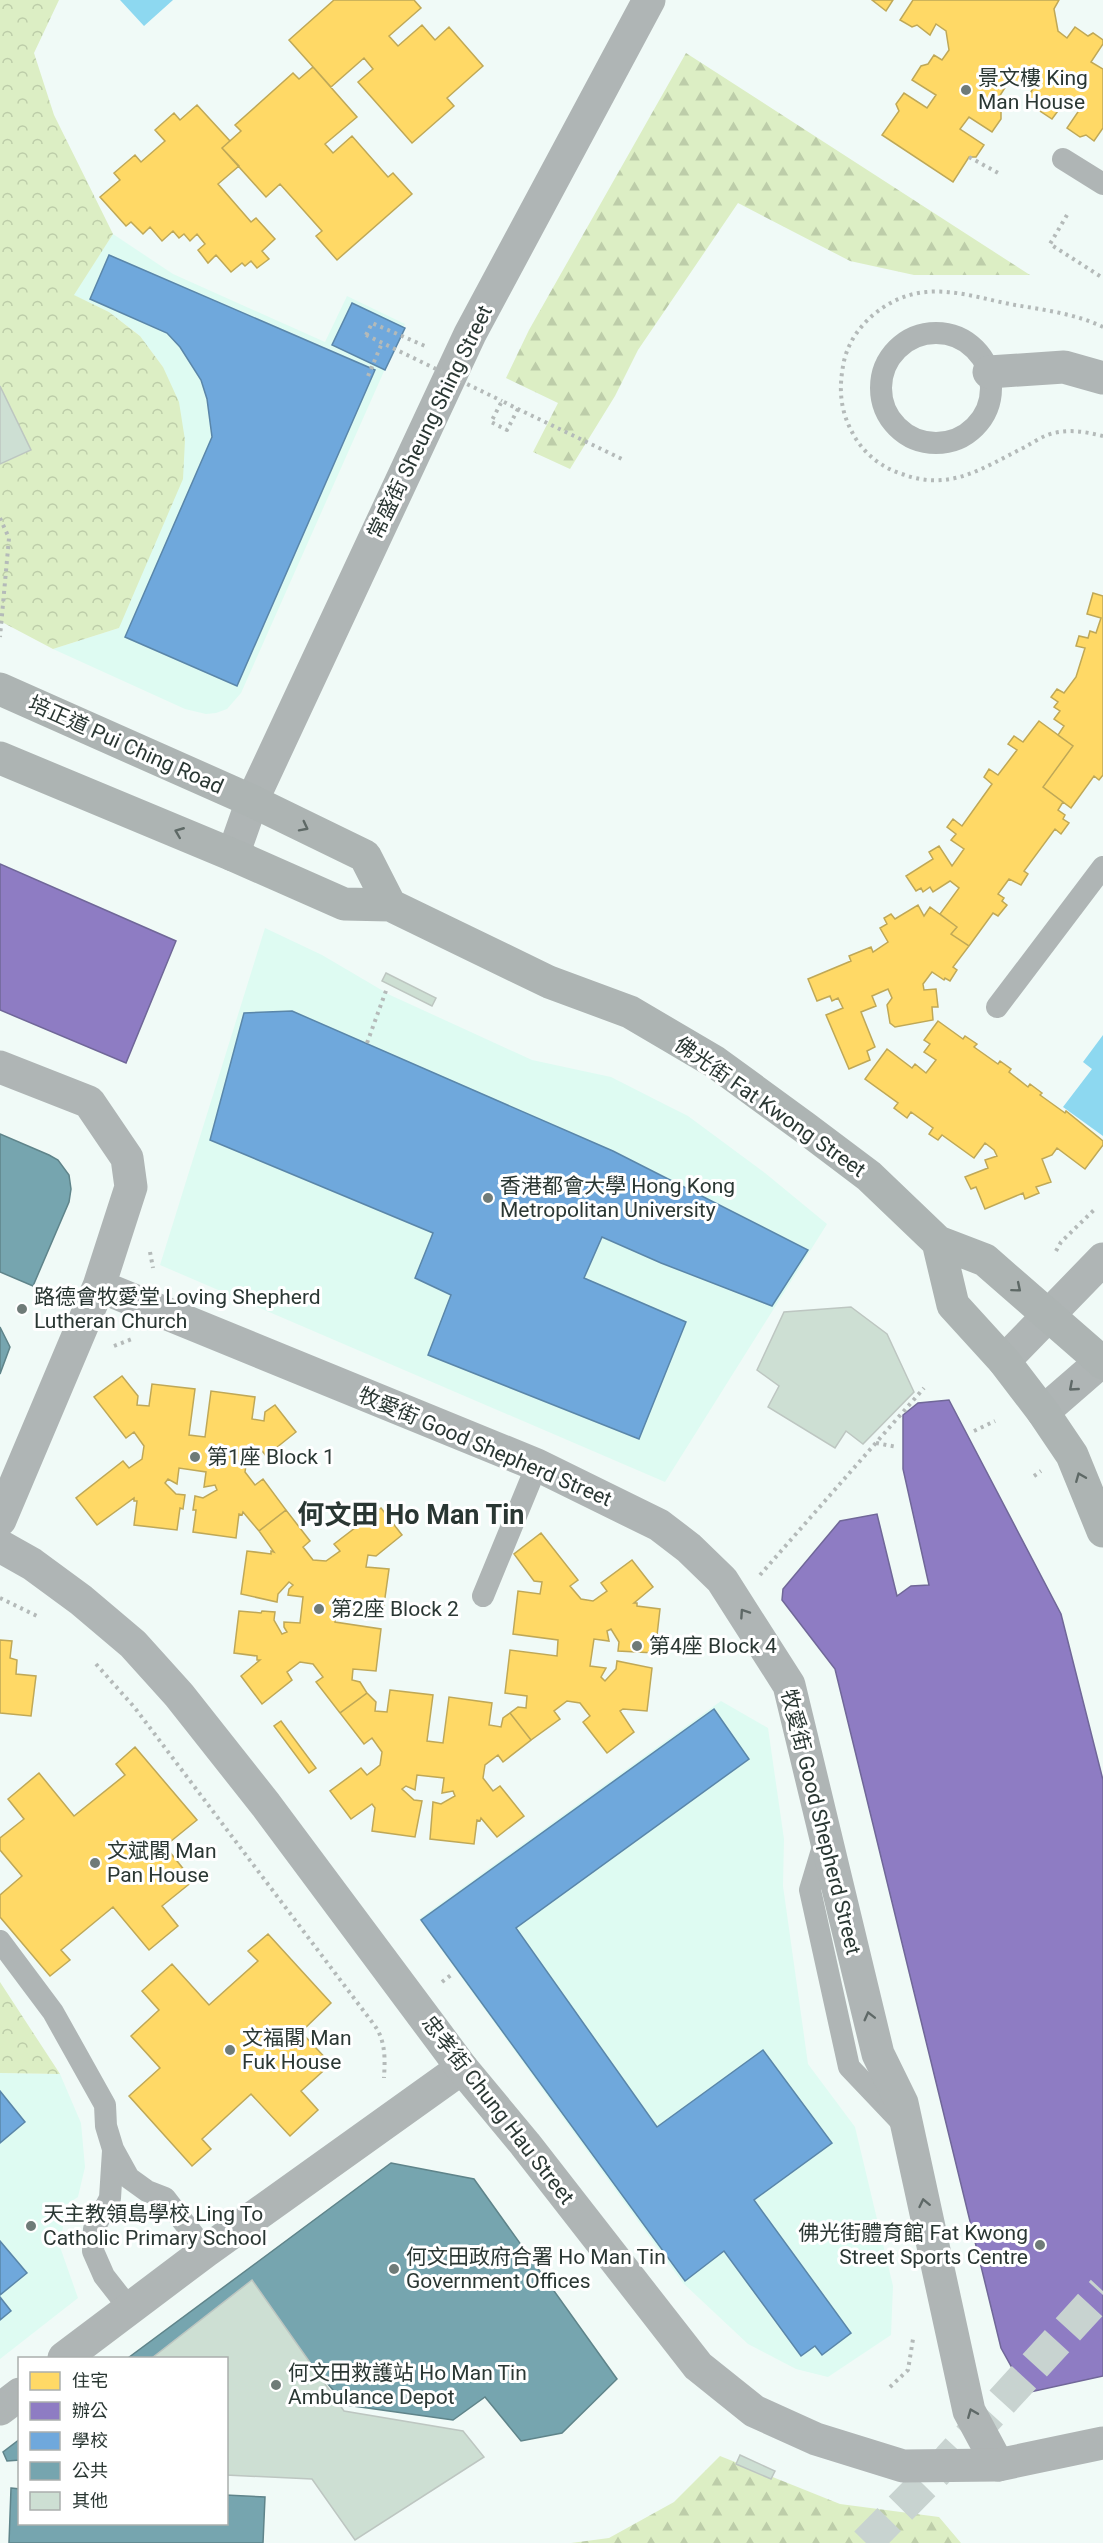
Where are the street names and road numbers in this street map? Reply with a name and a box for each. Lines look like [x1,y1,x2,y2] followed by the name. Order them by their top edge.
[363,301,497,543] street label: 常盛街 Sheung Shing Street
[25,691,227,799] street label: 培正道 Pui Ching Road
[670,1032,870,1182] street label: 佛光街 Fat Kwong Street
[355,1383,615,1511] street label: 牧愛街 Good Shepherd Street
[776,1687,866,1957] street label: 牧愛街 Good Shepherd Street
[417,2011,579,2209] street label: 忠孝街 Chung Hau Street

